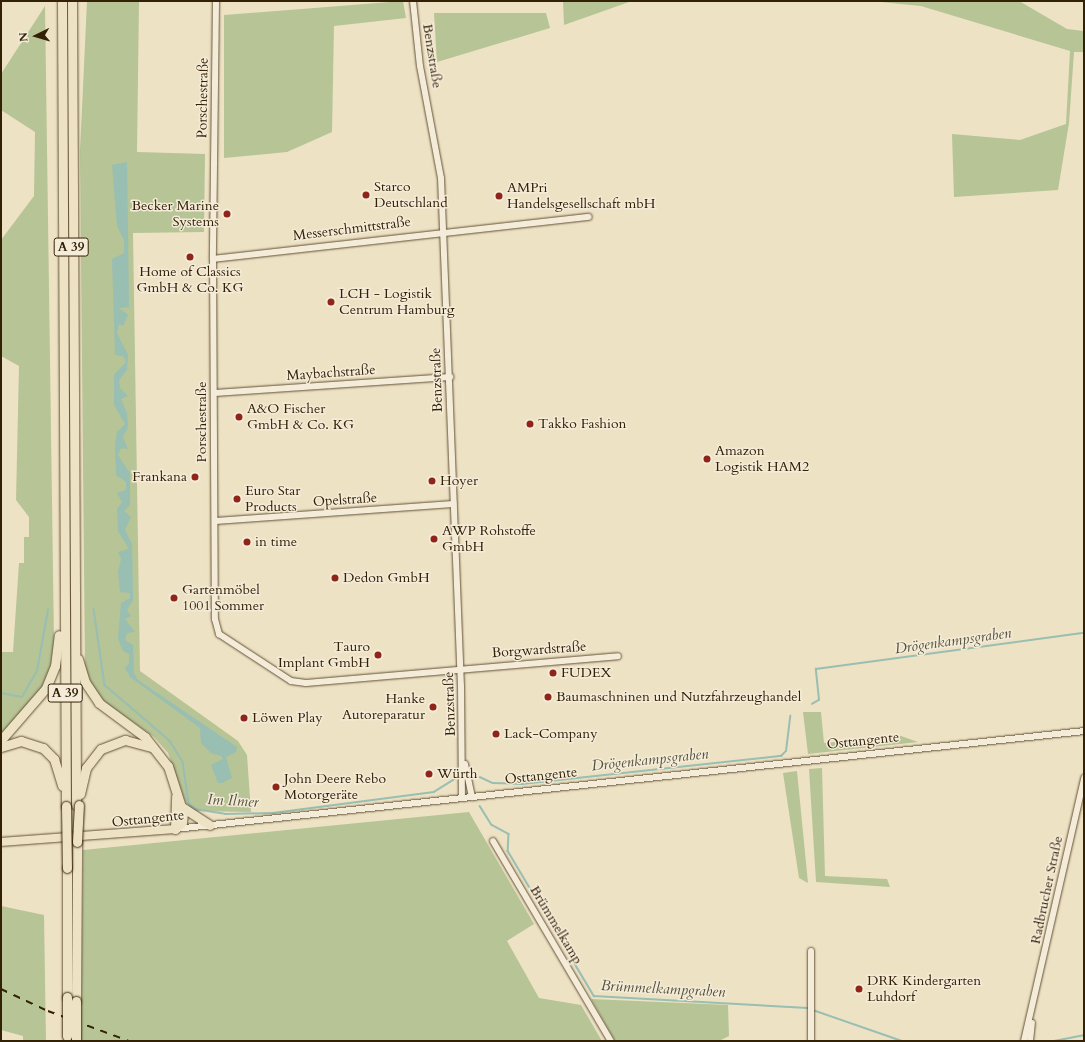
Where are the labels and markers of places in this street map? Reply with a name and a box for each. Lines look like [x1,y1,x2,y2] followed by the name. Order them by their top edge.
[374,179,448,212] place label: Starco Deutschland
[507,180,655,212] place label: AMPri Handelsgesellschaft mbH
[361,190,371,200] marker: Starco Deutschland
[494,191,504,201] marker: AMPri Handelsgesellschaft mbH
[131,198,219,230] place label: Becker Marine Systems
[222,209,232,219] marker: Becker Marine Systems
[185,252,195,262] marker: Home of Classics GmbH & Co. KG
[136,264,244,296] place label: Home of Classics GmbH & Co. KG
[339,286,455,318] place label: LCH - Logistik Centrum Hamburg
[326,297,336,307] marker: LCH - Logistik Centrum Hamburg
[247,401,354,434] place label: A&O Fischer GmbH & Co. KG
[234,412,244,422] marker: A&O Fischer GmbH & Co. KG
[538,416,626,432] place label: Takko Fashion
[525,419,535,429] marker: Takko Fashion
[715,443,809,476] place label: Amazon Logistik HAM2
[702,454,712,464] marker: Amazon Logistik HAM2
[132,469,187,485] place label: Frankana
[190,472,200,482] marker: Frankana
[440,473,478,489] place label: Hoyer
[427,476,437,486] marker: Hoyer
[245,483,300,516] place label: Euro Star Products
[232,494,242,504] marker: Euro Star Products
[442,523,536,556] place label: AWP Rohstoffe GmbH
[255,534,297,550] place label: in time
[429,534,439,544] marker: AWP Rohstoffe GmbH
[242,537,252,547] marker: in time
[343,570,430,586] place label: Dedon GmbH
[330,573,340,583] marker: Dedon GmbH
[182,582,264,614] place label: Gartenmöbel 1001 Sommer
[169,593,179,603] marker: Gartenmöbel 1001 Sommer
[278,639,370,672] place label: Tauro Implant GmbH
[373,650,383,660] marker: Tauro Implant GmbH
[561,665,611,681] place label: FUDEX
[548,668,558,678] marker: FUDEX
[556,689,801,705] place label: Baumaschninen und Nutzfahrzeughandel
[342,691,425,724] place label: Hanke Autoreparatur
[543,692,553,702] marker: Baumaschninen und Nutzfahrzeughandel
[428,702,438,712] marker: Hanke Autoreparatur
[252,710,323,726] place label: Löwen Play
[239,713,249,723] marker: Löwen Play
[504,726,598,742] place label: Lack-Company
[491,729,501,739] marker: Lack-Company
[437,766,477,782] place label: Würth
[424,769,434,779] marker: Würth
[284,771,386,804] place label: John Deere Rebo Motorgeräte
[271,782,281,792] marker: John Deere Rebo Motorgeräte
[867,973,981,1006] place label: DRK Kindergarten Luhdorf
[854,984,864,994] marker: DRK Kindergarten Luhdorf

